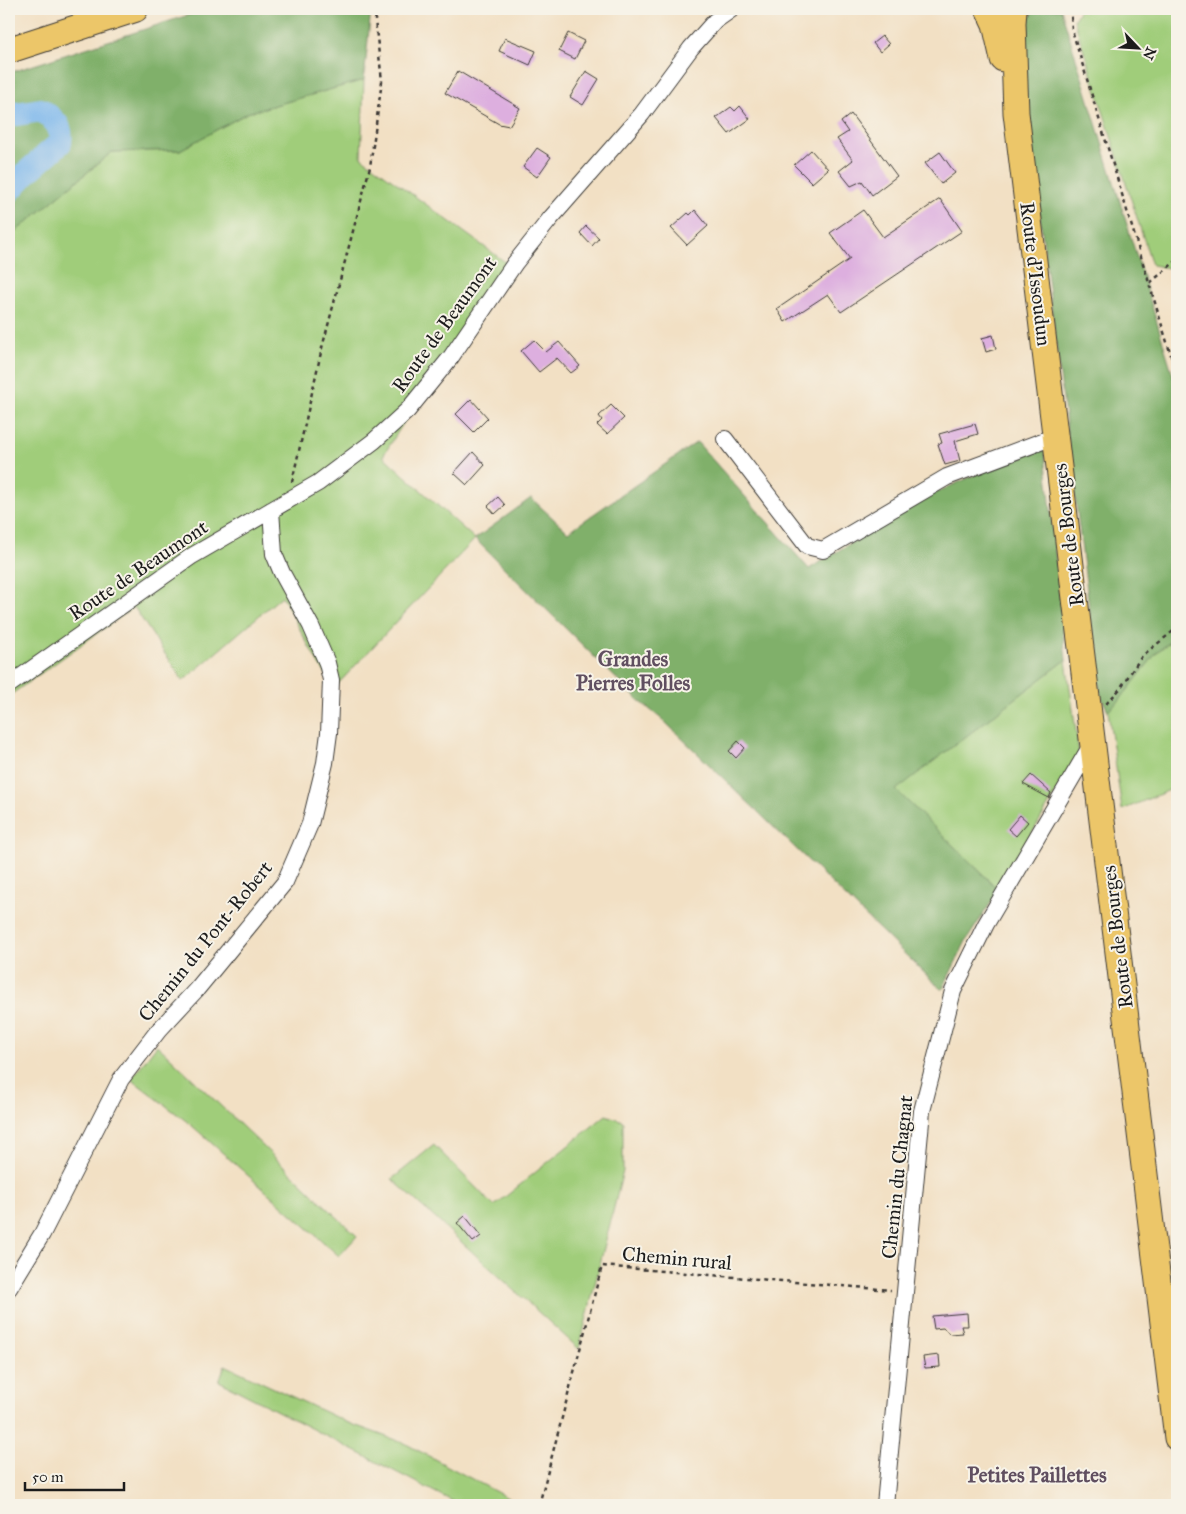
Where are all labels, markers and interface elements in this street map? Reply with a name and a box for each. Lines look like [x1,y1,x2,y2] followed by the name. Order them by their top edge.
[1114,22,1164,72] north arrow
[1139,44,1160,62] text: N
[1015,201,1057,348] street label: Route d'Issoudun
[387,251,501,397] street label: Route de Beaumont
[1047,462,1090,608] street label: Route de Bourges
[64,515,212,625] street label: Route de Beaumont
[576,646,691,696] district label: Grandes Pierres Folles
[133,856,277,1026] street label: Chemin du Pont-Robert
[1096,864,1139,1010] street label: Route de Bourges
[876,1094,919,1260] street label: Chemin du Chagnat
[621,1241,733,1275] street label: Chemin rural
[25,1459,124,1491] scale bar
[967,1462,1107,1488] district label: Petites Paillettes
[32,1468,64,1486] text: 50 m

